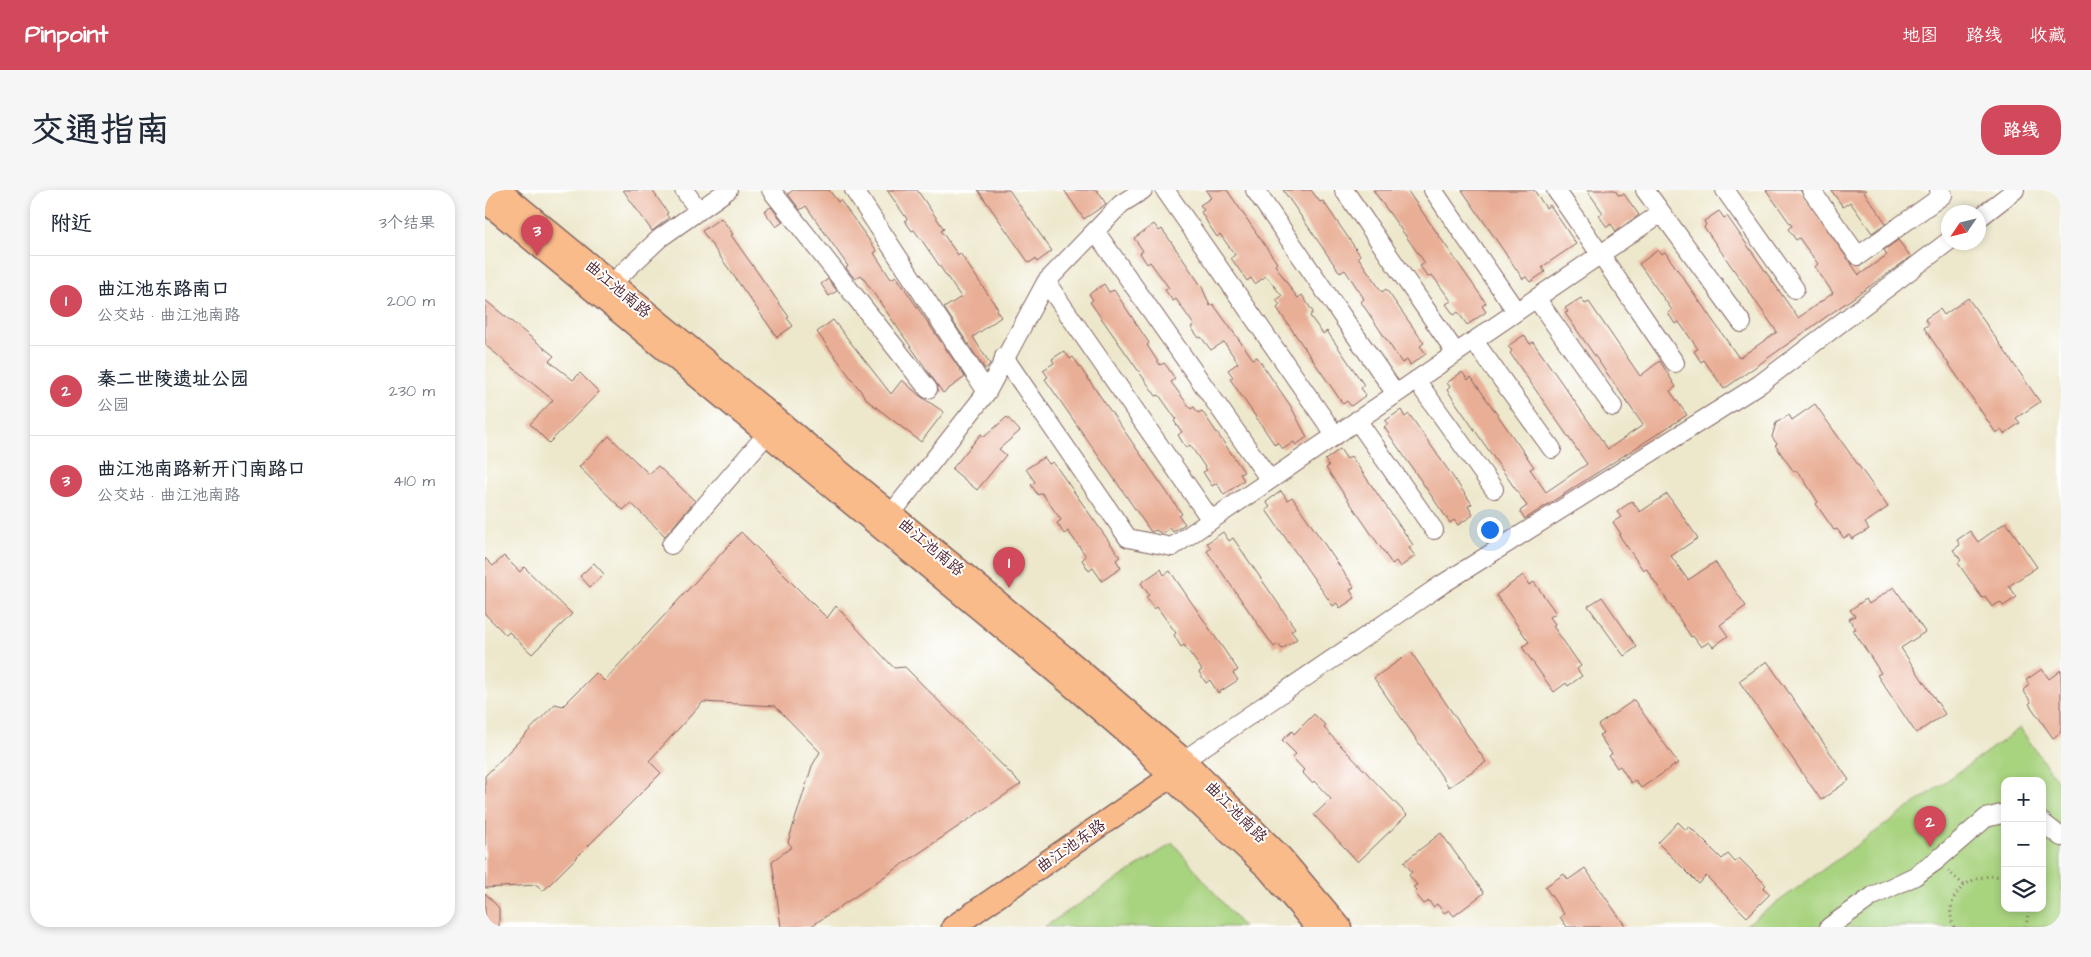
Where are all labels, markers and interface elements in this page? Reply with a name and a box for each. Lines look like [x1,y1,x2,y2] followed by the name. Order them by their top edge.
[25,18,108,52] text: Pinpoint
[1902,23,1938,48] text: 地图
[1966,23,2002,48] text: 路线
[2030,23,2066,48] text: 收藏
[1981,105,2061,155] button: 路线
[30,106,170,155] text: 交通指南
[1941,205,1986,250] north arrow
[50,209,92,238] text: 附近
[379,212,435,234] text: 3个结果
[521,215,553,256] pin: 3
[580,255,656,323] street label: 曲江池南路
[97,276,230,303] text: 曲江池东路南口
[65,290,67,312] text: 1
[387,290,435,312] text: 200 m
[97,304,240,326] text: 公交站 · 曲江池南路
[97,366,249,393] text: 秦二世陵遗址公园
[61,380,71,402] text: 2
[389,380,435,402] text: 230 m
[97,394,129,416] text: 公园
[97,456,306,483] text: 曲江池南路新开门南路口
[62,470,70,492] text: 3
[393,470,435,492] text: 410 m
[97,484,240,506] text: 公交站 · 曲江池南路
[893,513,969,581] street label: 曲江池南路
[1477,517,1503,543] your location
[993,547,1025,588] pin: 1
[1200,776,1272,848] street label: 曲江池南路
[2001,777,2046,912] map controls
[2001,777,2046,822] button: +
[1914,806,1946,847] pin: 2
[1032,814,1110,878] street label: 曲江池东路
[2001,822,2046,867] button: −
[2001,867,2046,912] button: layers

